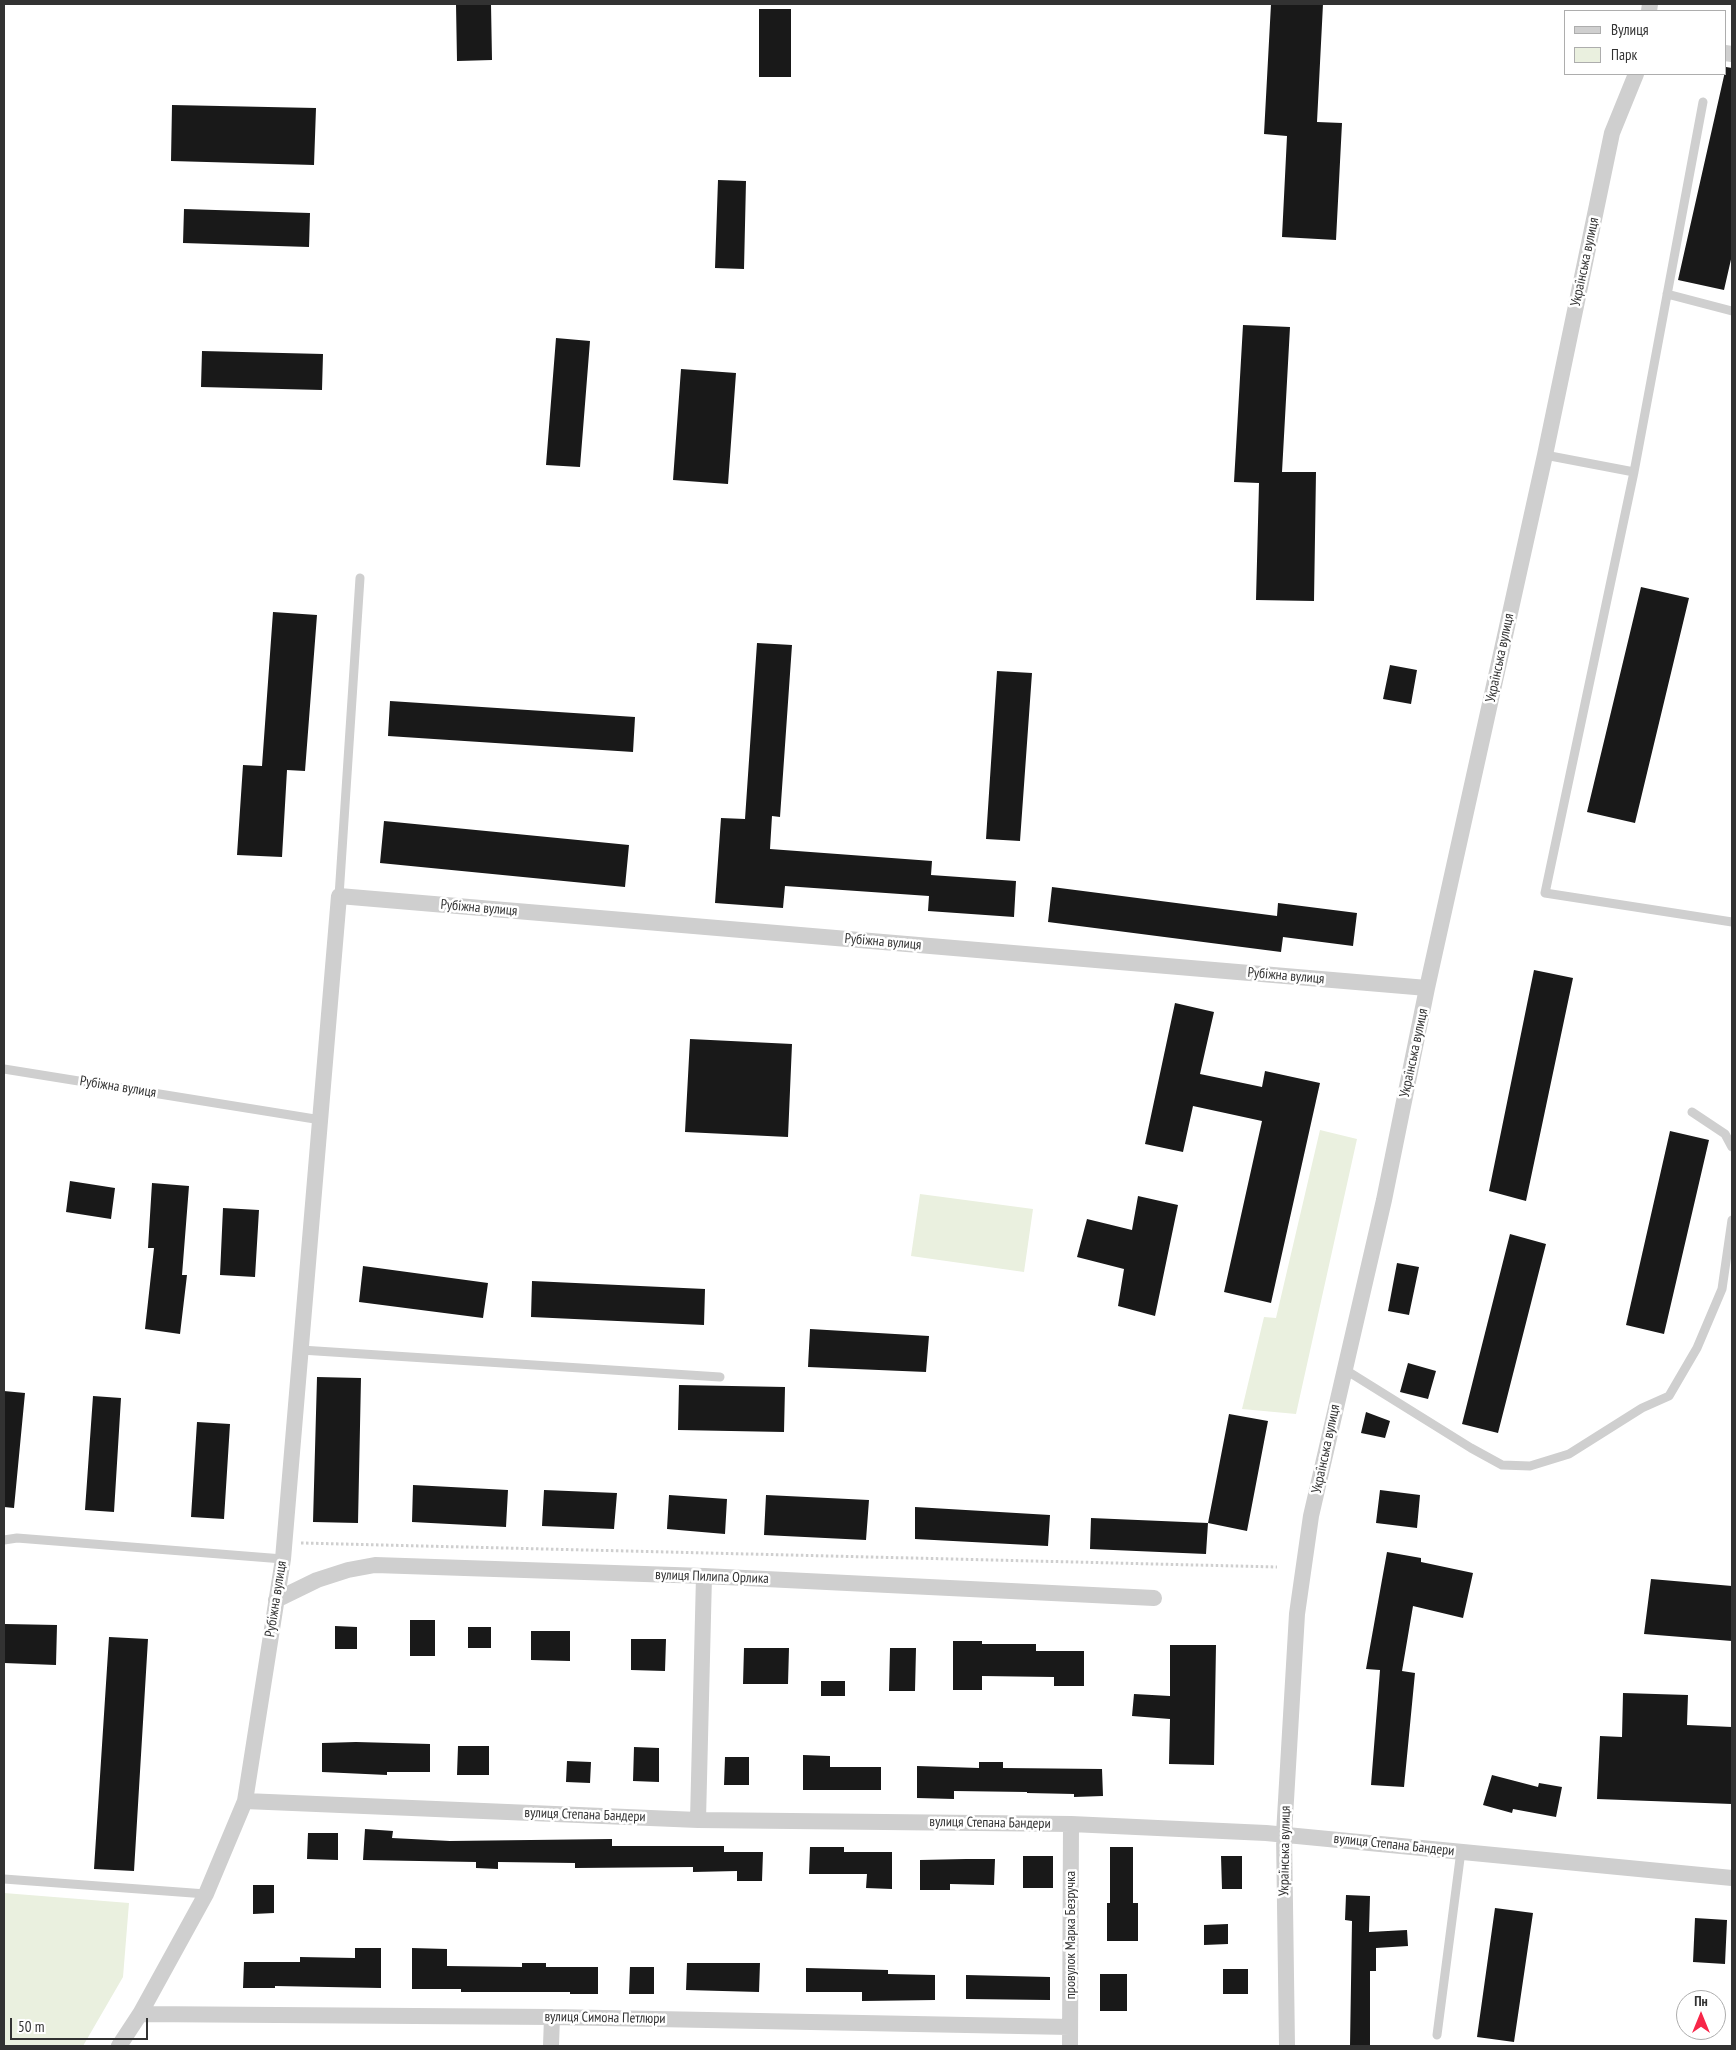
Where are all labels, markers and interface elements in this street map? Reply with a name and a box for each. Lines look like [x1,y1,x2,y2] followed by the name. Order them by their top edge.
[1564,10,1726,75] legend
[1611,20,1649,39] text: Вулиця
[1611,45,1637,64] text: Парк
[1567,216,1603,308] street label: Українська вулиця
[1482,612,1518,704] street label: Українська вулиця
[440,896,518,920] street label: Рубіжна вулиця
[844,930,922,954] street label: Рубіжна вулиця
[1247,964,1325,988] street label: Рубіжна вулиця
[1396,1007,1432,1099] street label: Українська вулиця
[79,1073,157,1101] street label: Рубіжна вулиця
[1308,1403,1344,1495] street label: Українська вулиця
[262,1560,290,1638] street label: Рубіжна вулиця
[655,1567,769,1587] street label: вулиця Пилипа Орлика
[524,1804,646,1826] street label: вулиця Степана Бандери
[1276,1806,1294,1896] street label: Українська вулиця
[929,1814,1051,1832] street label: вулиця Степана Бандери
[1333,1830,1455,1860] street label: вулиця Степана Бандери
[1063,1871,1079,1999] street label: провулок Марка Безручка
[1676,1990,1726,2040] north arrow
[1694,1992,1708,2010] text: Пн
[12,2008,150,2040] scale bar
[544,2009,666,2027] street label: вулиця Симона Петлюри
[18,2017,44,2036] text: 50 m

